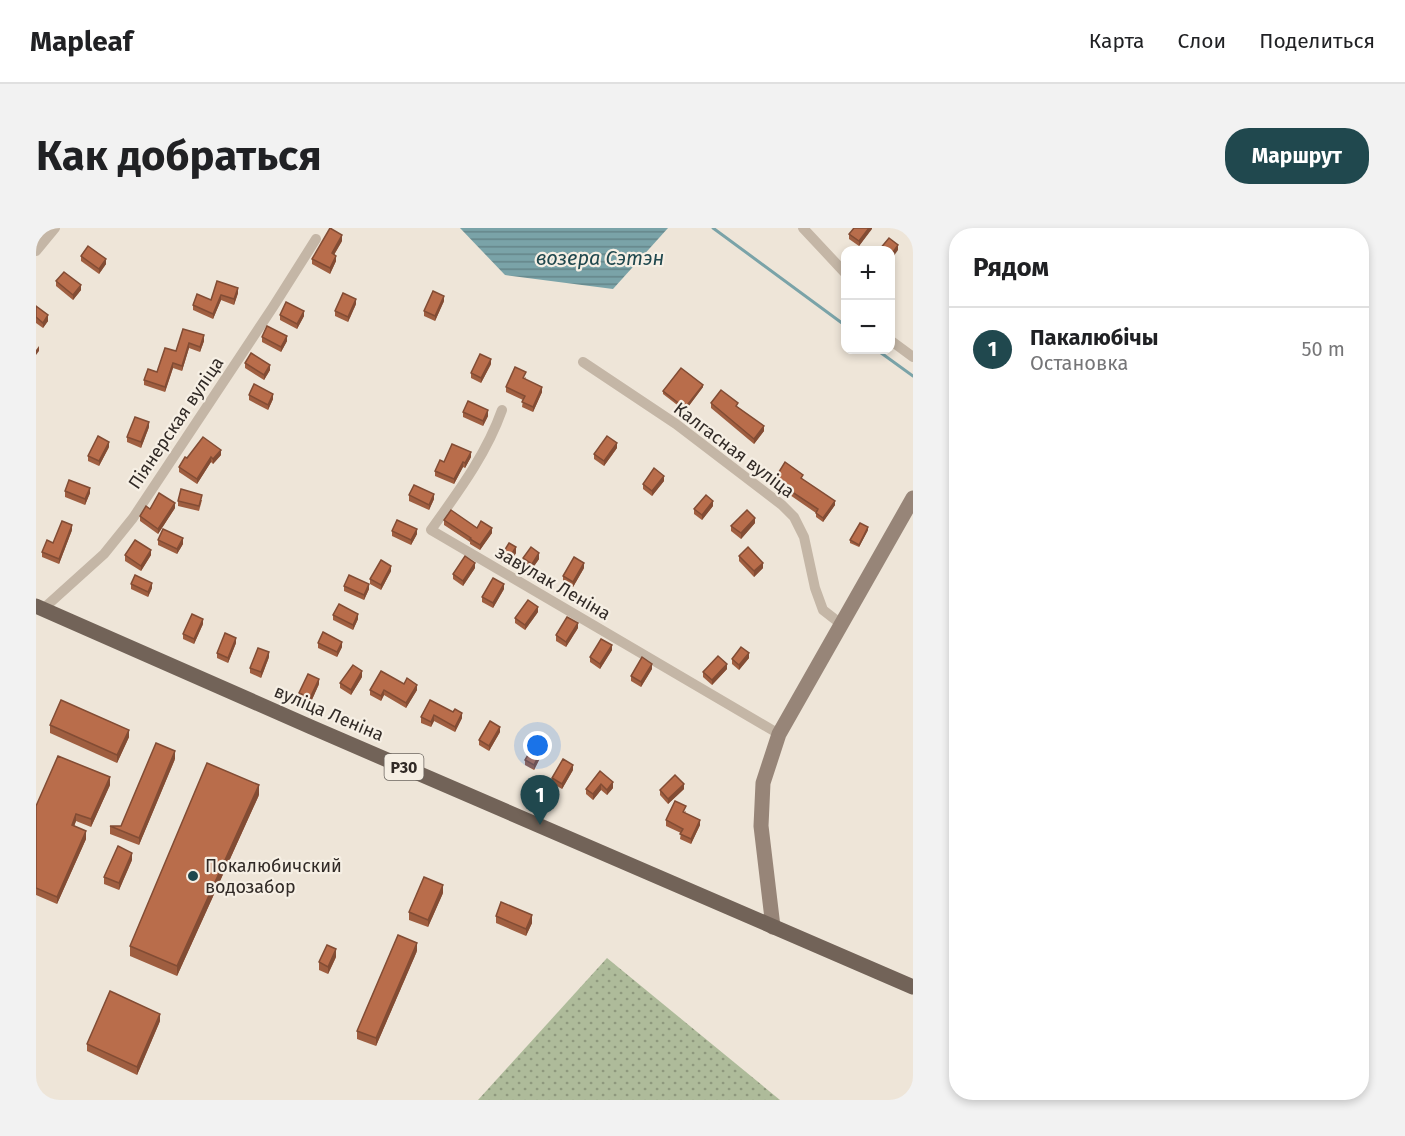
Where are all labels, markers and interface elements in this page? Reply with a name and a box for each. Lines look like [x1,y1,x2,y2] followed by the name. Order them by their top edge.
[30,25,133,58] text: Mapleaf
[1089,28,1145,54] text: Карта
[1178,28,1226,54] text: Слои
[1259,28,1375,54] text: Поделиться
[1225,128,1369,184] button: Маршрут
[36,131,322,181] text: Как добраться
[536,246,664,270] water label: возера Сэтэн
[841,246,895,354] map controls
[841,246,895,300] button: +
[973,252,1049,283] text: Рядом
[841,300,895,354] button: −
[1030,324,1158,351] text: Пакалюбічы
[988,337,997,361] text: 1
[1301,337,1345,361] text: 50 m
[1030,351,1128,375] text: Остановка
[124,353,228,493] street label: Піянерская вуліца
[669,397,799,503] street label: Калгасная вуліца
[491,541,615,625] street label: завулак Леніна
[271,680,387,746] street label: вуліца Леніна
[523,731,552,760] your location
[384,754,424,780] road number: Р30
[520,776,560,825] pin: 1
[205,855,342,898] place label: Покалюбичский водозабор
[186,869,200,883] marker: Покалюбичский водозабор

